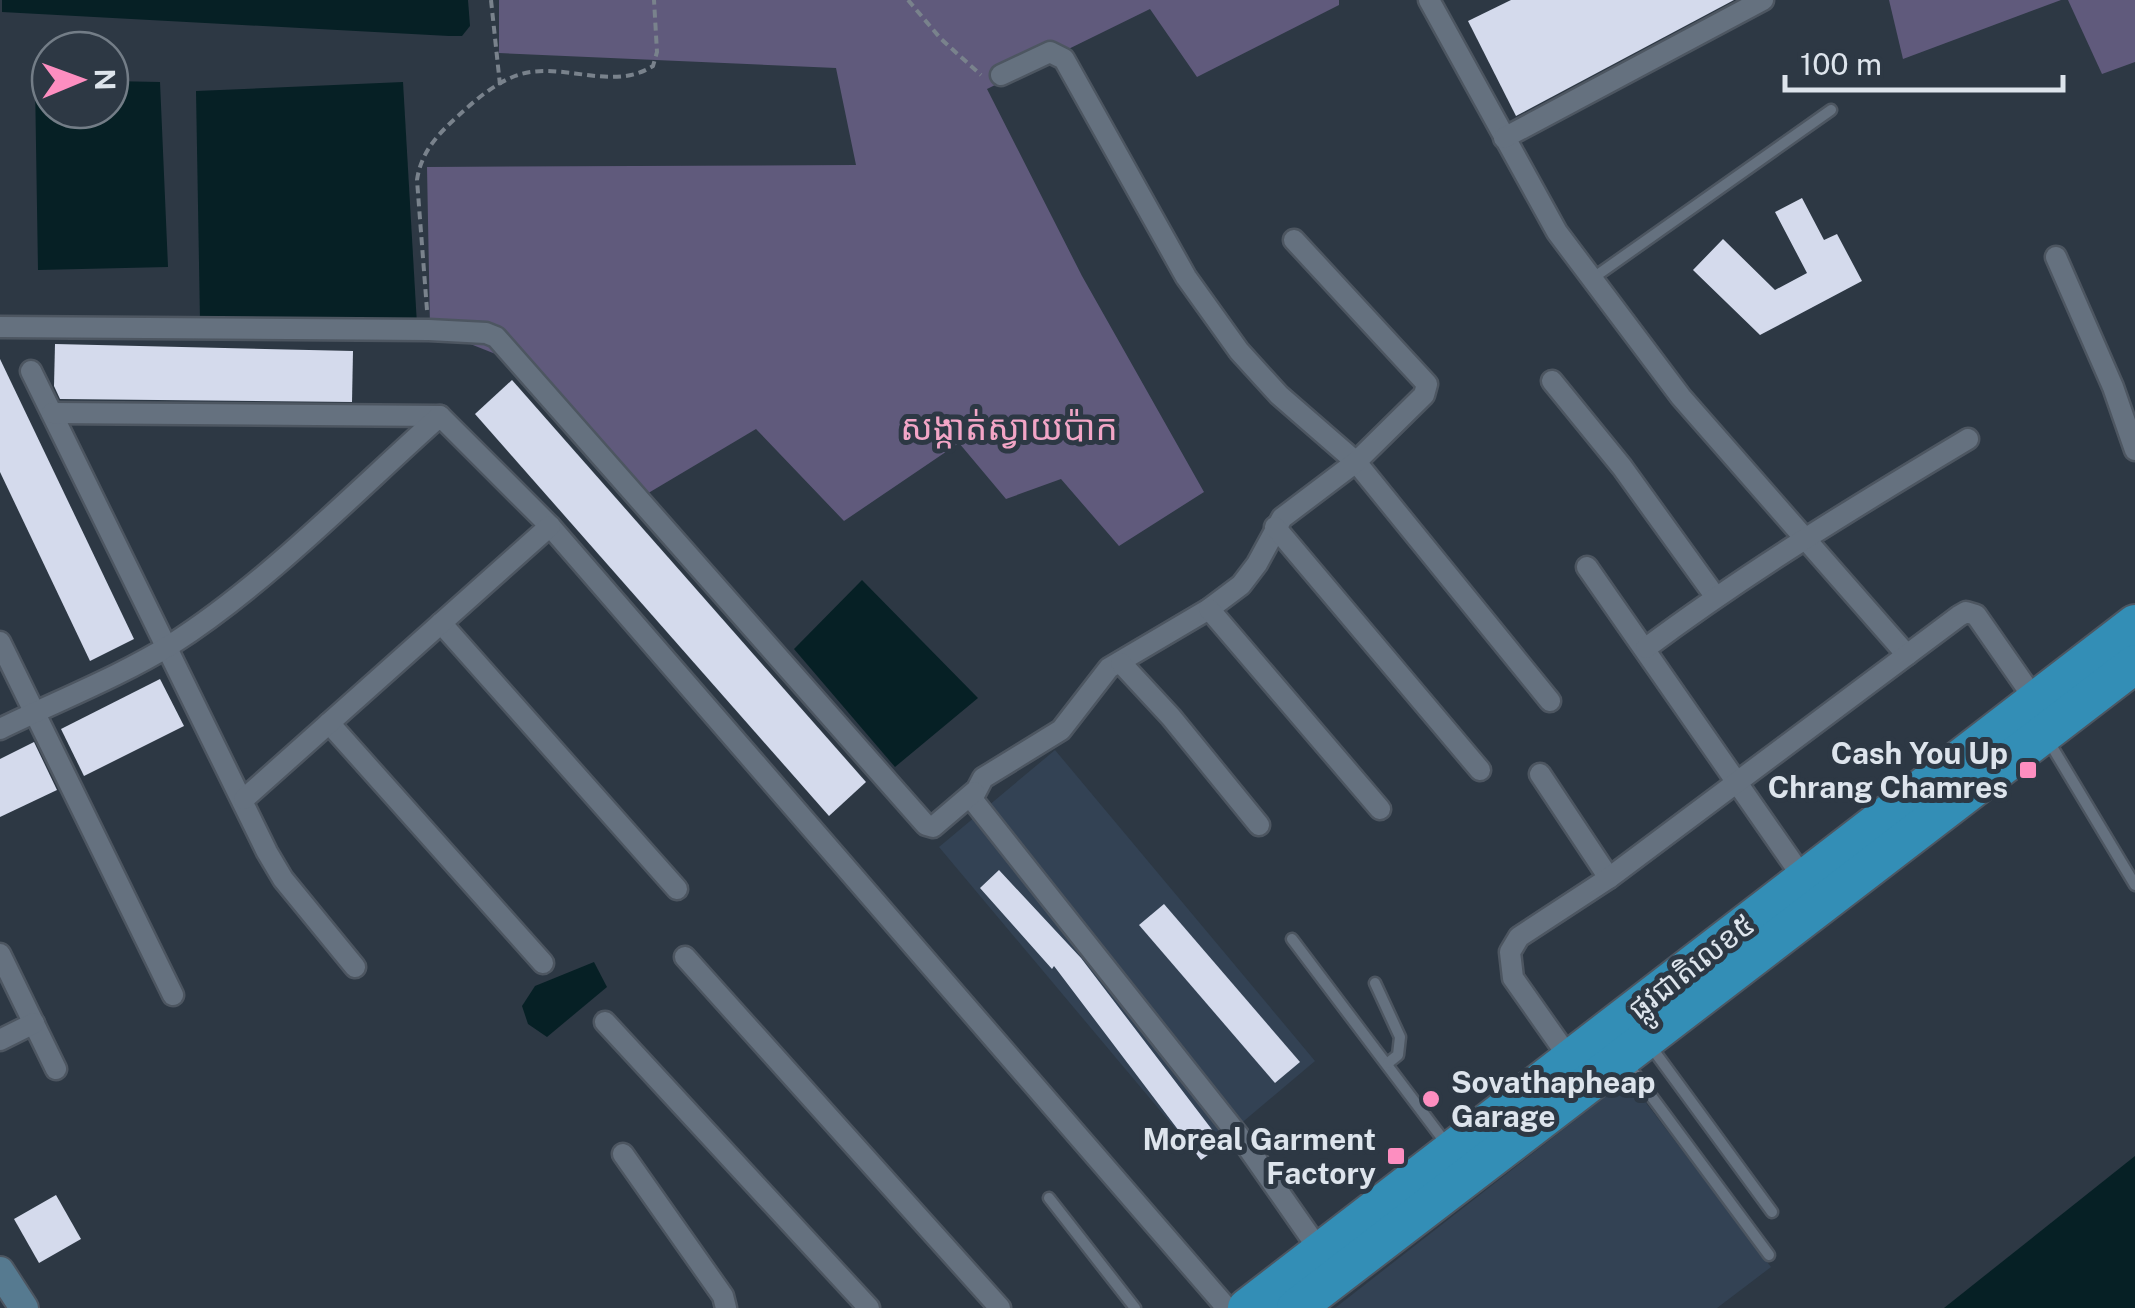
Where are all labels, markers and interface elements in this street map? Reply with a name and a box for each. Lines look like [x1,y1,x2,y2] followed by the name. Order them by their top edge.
[30,30,130,130] north arrow
[1785,30,2062,92] scale bar
[1800,46,1882,82] text: 100 m
[89,68,122,91] text: N
[900,407,1118,449] district label: សង្កាត់ស្វាយប៉ាក
[1768,735,2008,805] place label: Cash You Up Chrang Chamres
[2017,759,2039,781] marker: Cash You Up Chrang Chamres
[1621,906,1767,1033] street label: ផ្លូវជាតិលេខ៥
[1451,1064,1655,1134] place label: Sovathapheap Garage
[1420,1088,1442,1110] marker: Sovathapheap Garage
[1142,1121,1376,1191] place label: Moreal Garment Factory
[1385,1145,1407,1167] marker: Moreal Garment Factory

